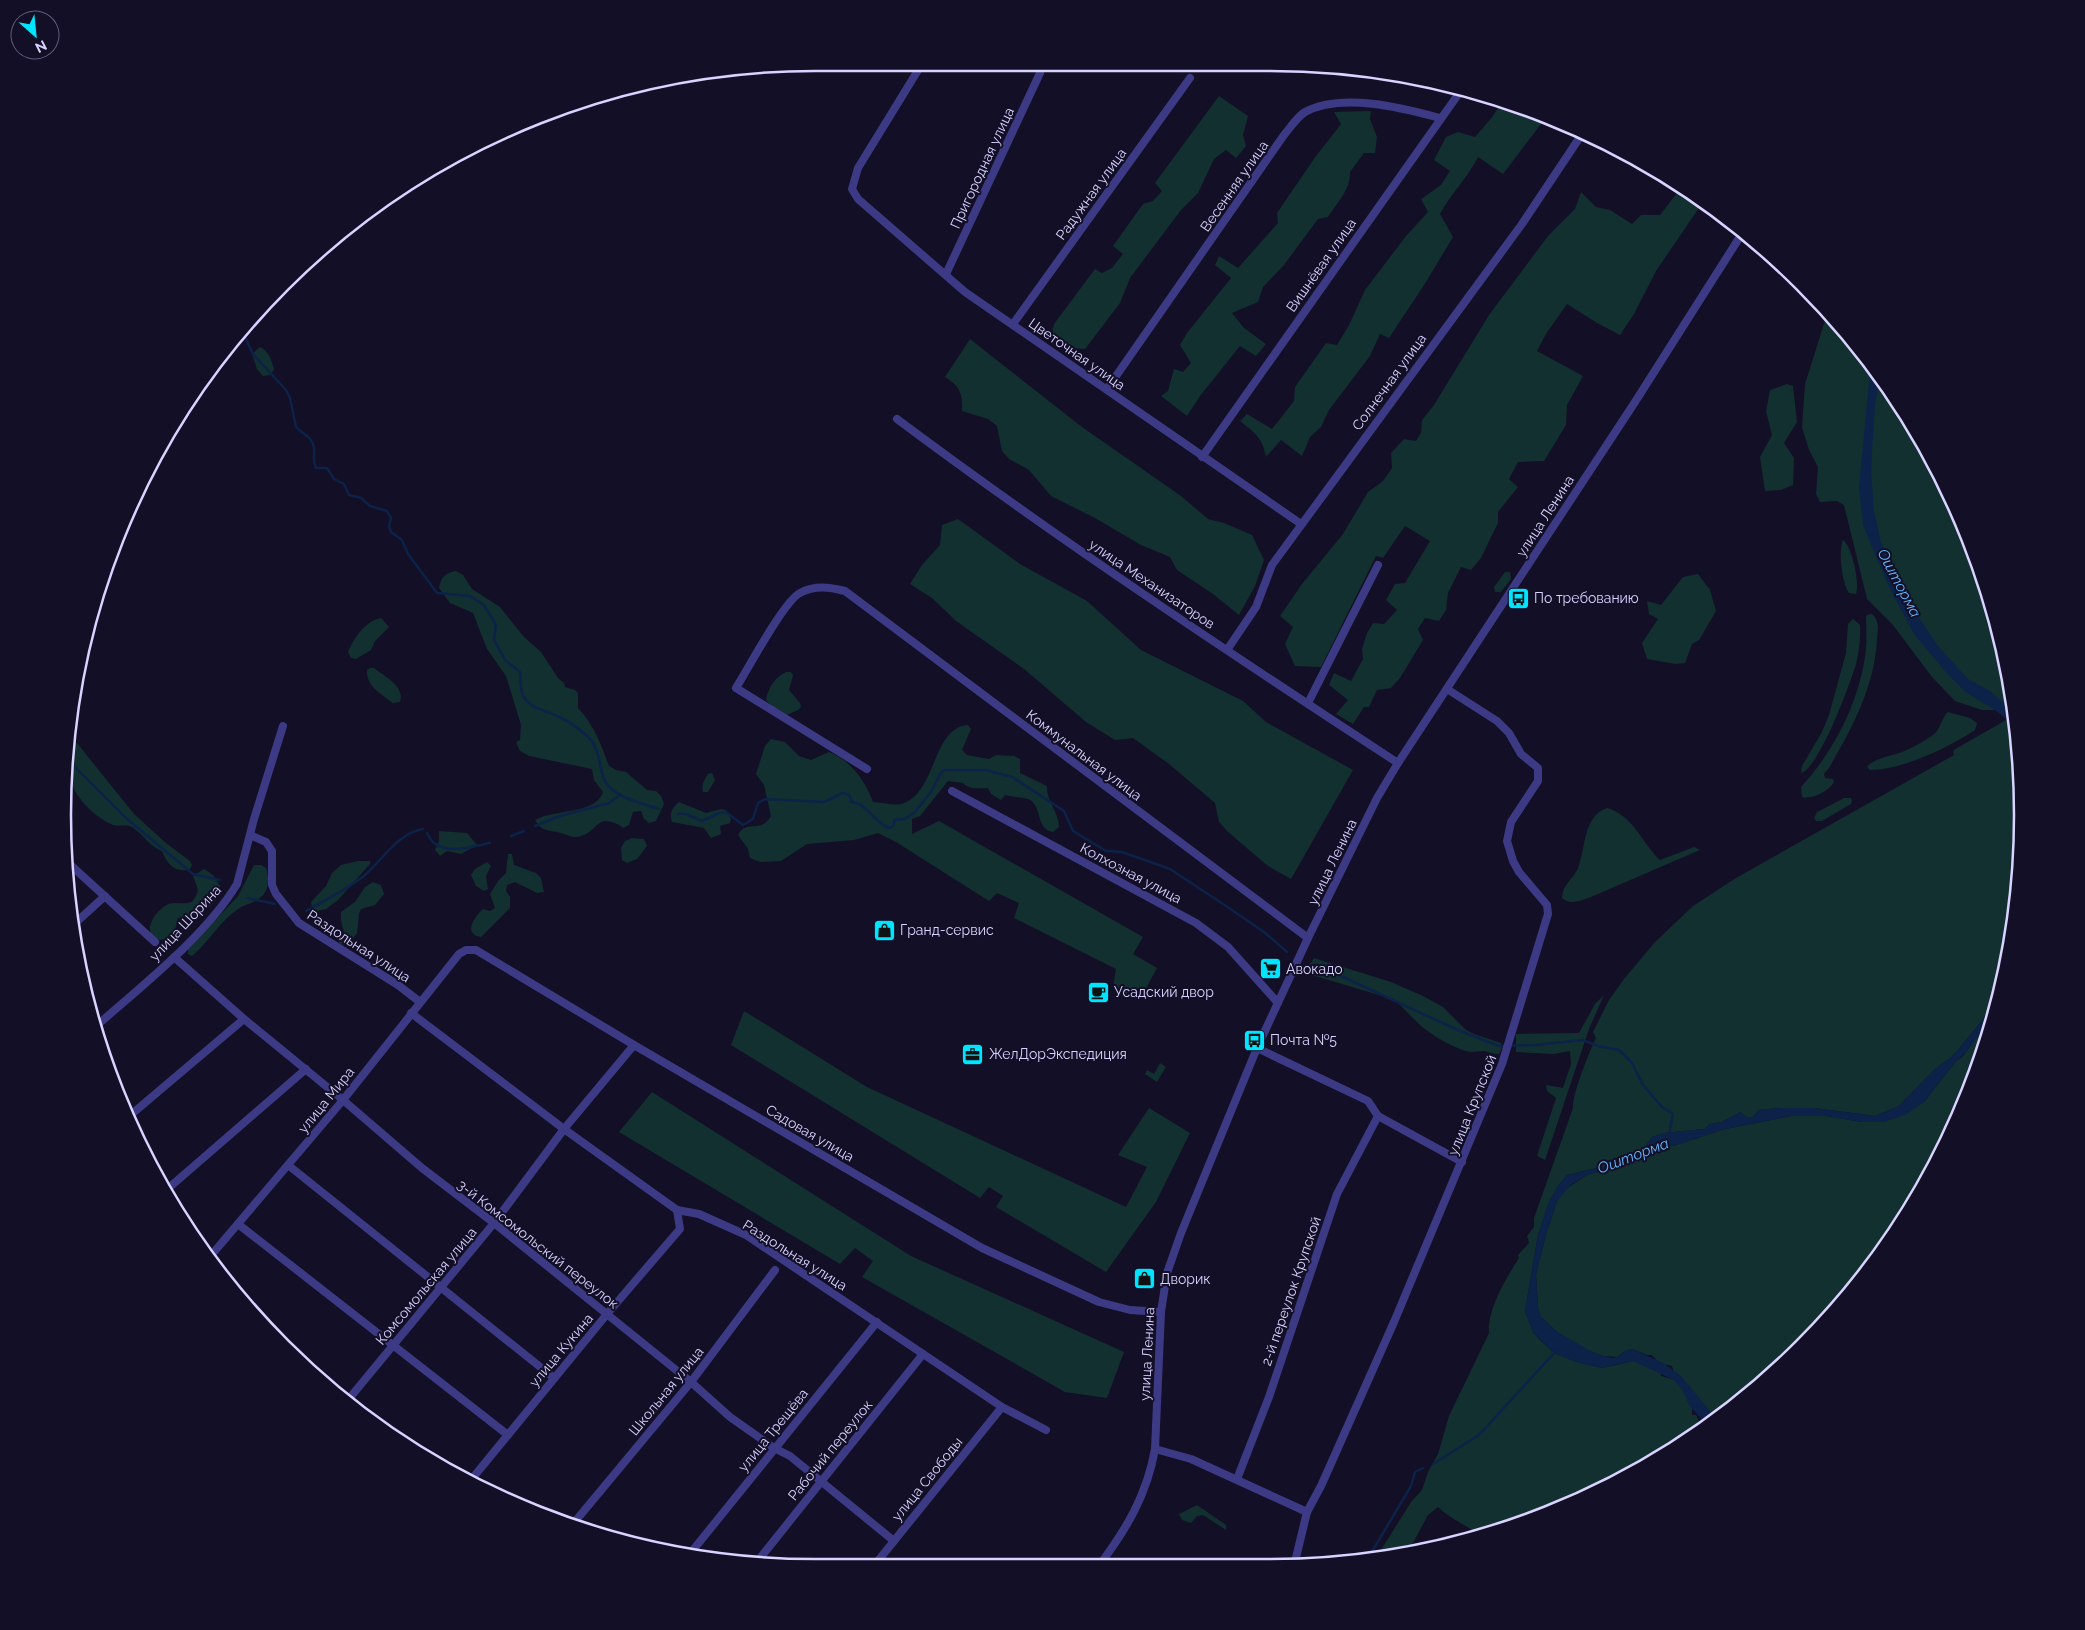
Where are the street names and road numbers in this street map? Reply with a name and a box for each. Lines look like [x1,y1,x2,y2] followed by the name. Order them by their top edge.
[947,105,1017,231] street label: Пригородная улица
[1197,138,1271,234] street label: Весенняя улица
[1053,145,1129,243] street label: Радужная улица
[1283,215,1359,315] street label: Вишнёвая улица
[1026,315,1128,393] street label: Цветочная улица
[1349,331,1429,433] street label: Солнечная улица
[1513,472,1577,560] street label: улица Ленина
[1086,536,1218,632] street label: улица Механизаторов
[1023,706,1145,804] street label: Коммунальная улица
[1304,816,1360,908] street label: улица Ленина
[1078,840,1184,906] street label: Колхозная улица
[146,882,224,964] street label: улица Шорина
[304,907,414,985] street label: Раздольная улица
[1445,1052,1499,1158] street label: улица Крупской
[295,1064,357,1136] street label: улица Мира
[763,1101,857,1165] street label: Садовая улица
[454,1176,622,1312] street label: 3-й Комсомольский переулок
[1258,1214,1324,1368] street label: 2-й переулок Крупской
[740,1216,850,1294] street label: Раздольная улица
[372,1224,480,1348] street label: Комсомольская улица
[1137,1307,1157,1401] street label: улица Ленина
[526,1310,596,1390] street label: улица Кукина
[625,1344,707,1438] street label: Школьная улица
[735,1385,811,1475] street label: улица Трещёва
[785,1397,875,1503] street label: Рабочий переулок
[888,1434,966,1524] street label: улица Свободы

